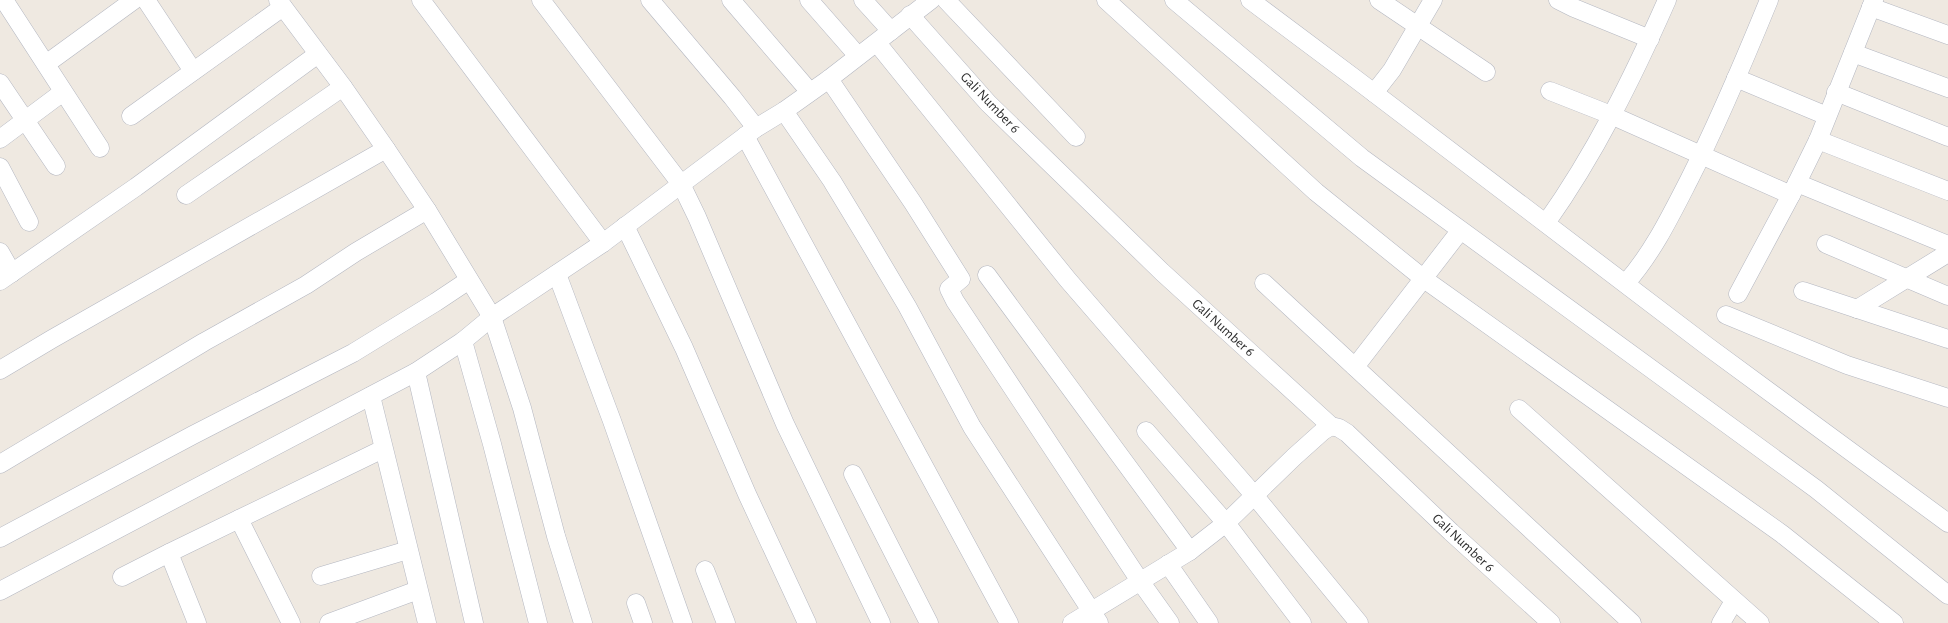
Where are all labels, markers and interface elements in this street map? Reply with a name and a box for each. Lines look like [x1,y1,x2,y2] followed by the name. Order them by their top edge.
[958,70,1022,136] street label: Gali Number 6
[1189,297,1257,359] street label: Gali Number 6
[1429,511,1497,575] street label: Gali Number 6

